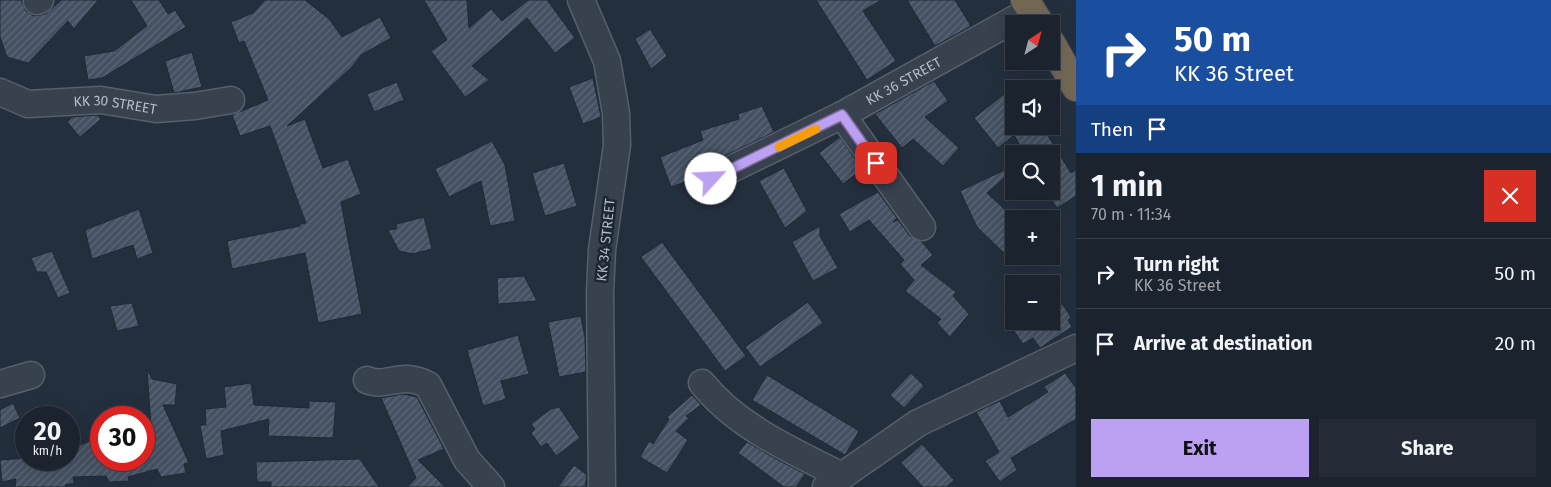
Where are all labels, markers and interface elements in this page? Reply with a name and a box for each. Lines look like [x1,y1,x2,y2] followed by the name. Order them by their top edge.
[1005,15,1060,70] north arrow
[1005,15,1060,330] map controls
[1174,18,1251,60] text: 50 m
[1091,20,1156,85] icon: right
[863,53,945,109] street label: KK 36 STREET
[1174,60,1294,87] text: KK 36 Street
[1005,80,1060,135] button: sound
[73,92,159,118] street label: KK 30 STREET
[1143,115,1171,143] icon: arrive
[1091,118,1133,141] text: Then
[855,142,897,184] pin
[1005,145,1060,200] button: search
[862,149,890,177] icon: arrive
[684,152,736,204] position arrow
[1091,168,1163,204] text: 1 min
[1484,170,1536,222] button: close
[593,197,619,282] street label: KK 34 STREET
[1091,205,1171,224] text: 70 m · 11:34
[1005,210,1060,265] button: +
[1134,253,1219,276] text: Turn right
[1091,260,1119,288] icon: right
[1495,262,1536,285] text: 50 m
[1005,275,1060,330] button: −
[1134,276,1221,295] text: KK 36 Street
[1091,330,1119,358] icon: arrive
[1134,332,1313,355] text: Arrive at destination
[1495,332,1536,355] text: 20 m
[90,406,155,471] speed limit sign: 30
[34,417,61,447] text: 20
[1091,419,1309,477] button: Exit
[1319,419,1536,477] button: Share
[33,444,62,458] text: km/h

